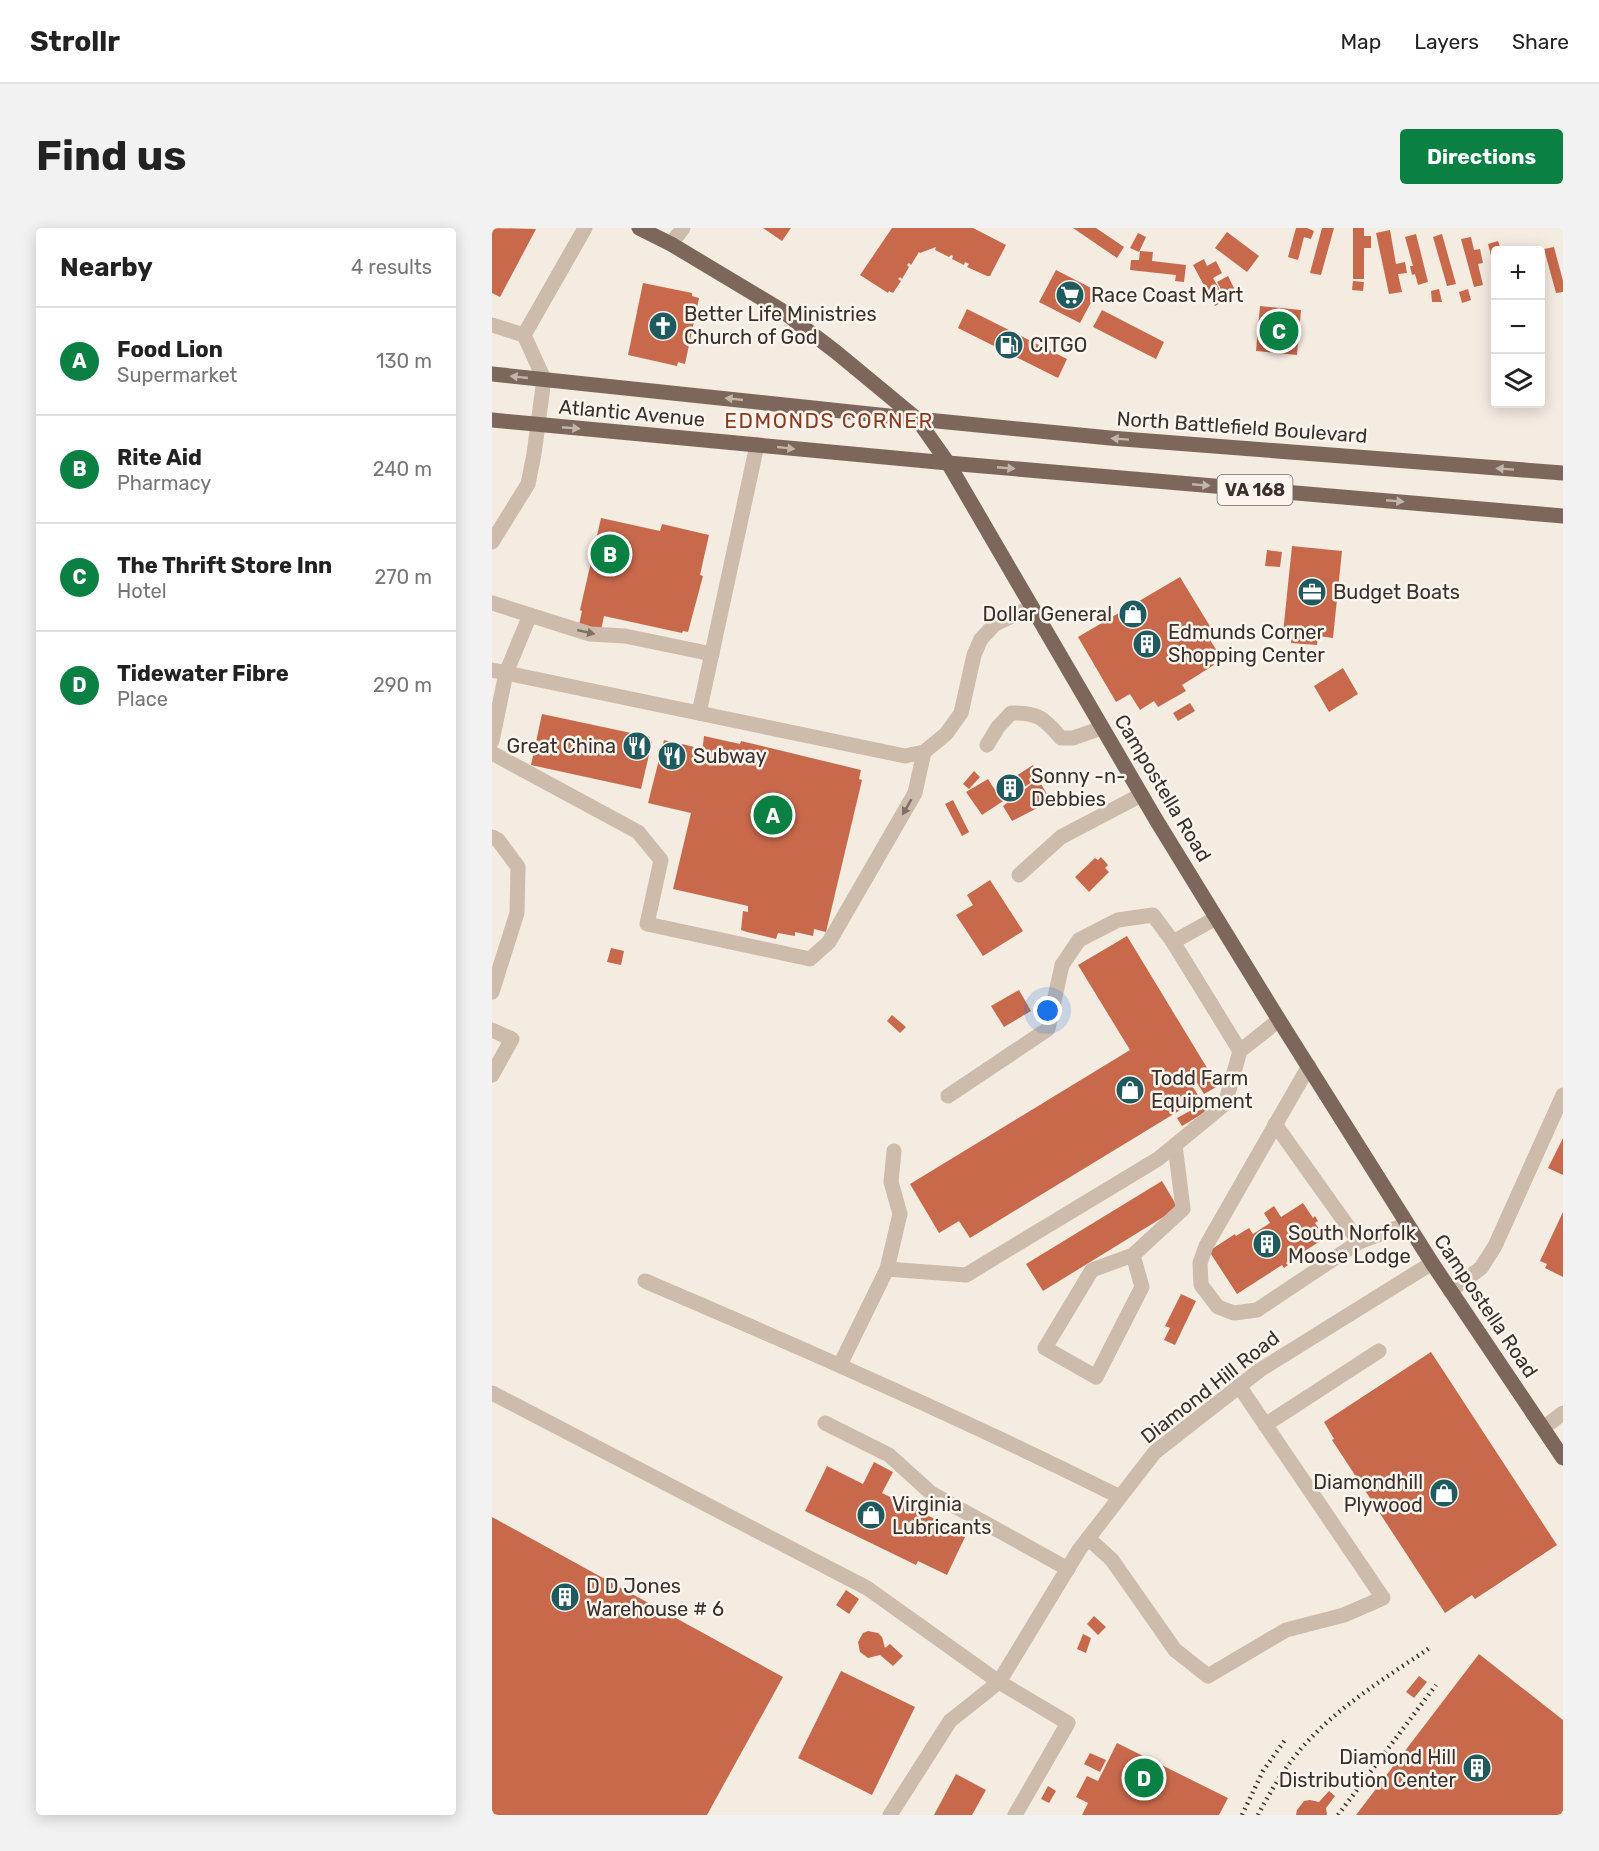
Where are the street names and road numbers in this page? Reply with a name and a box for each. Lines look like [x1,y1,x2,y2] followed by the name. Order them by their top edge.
[558,395,706,431] street label: Atlantic Avenue
[1116,406,1368,448] street label: North Battlefield Boulevard
[1218,475,1293,505] road number: VA 168
[1109,710,1217,866] street label: Campostella Road
[1429,1230,1543,1382] street label: Campostella Road
[1136,1326,1284,1448] street label: Diamond Hill Road

